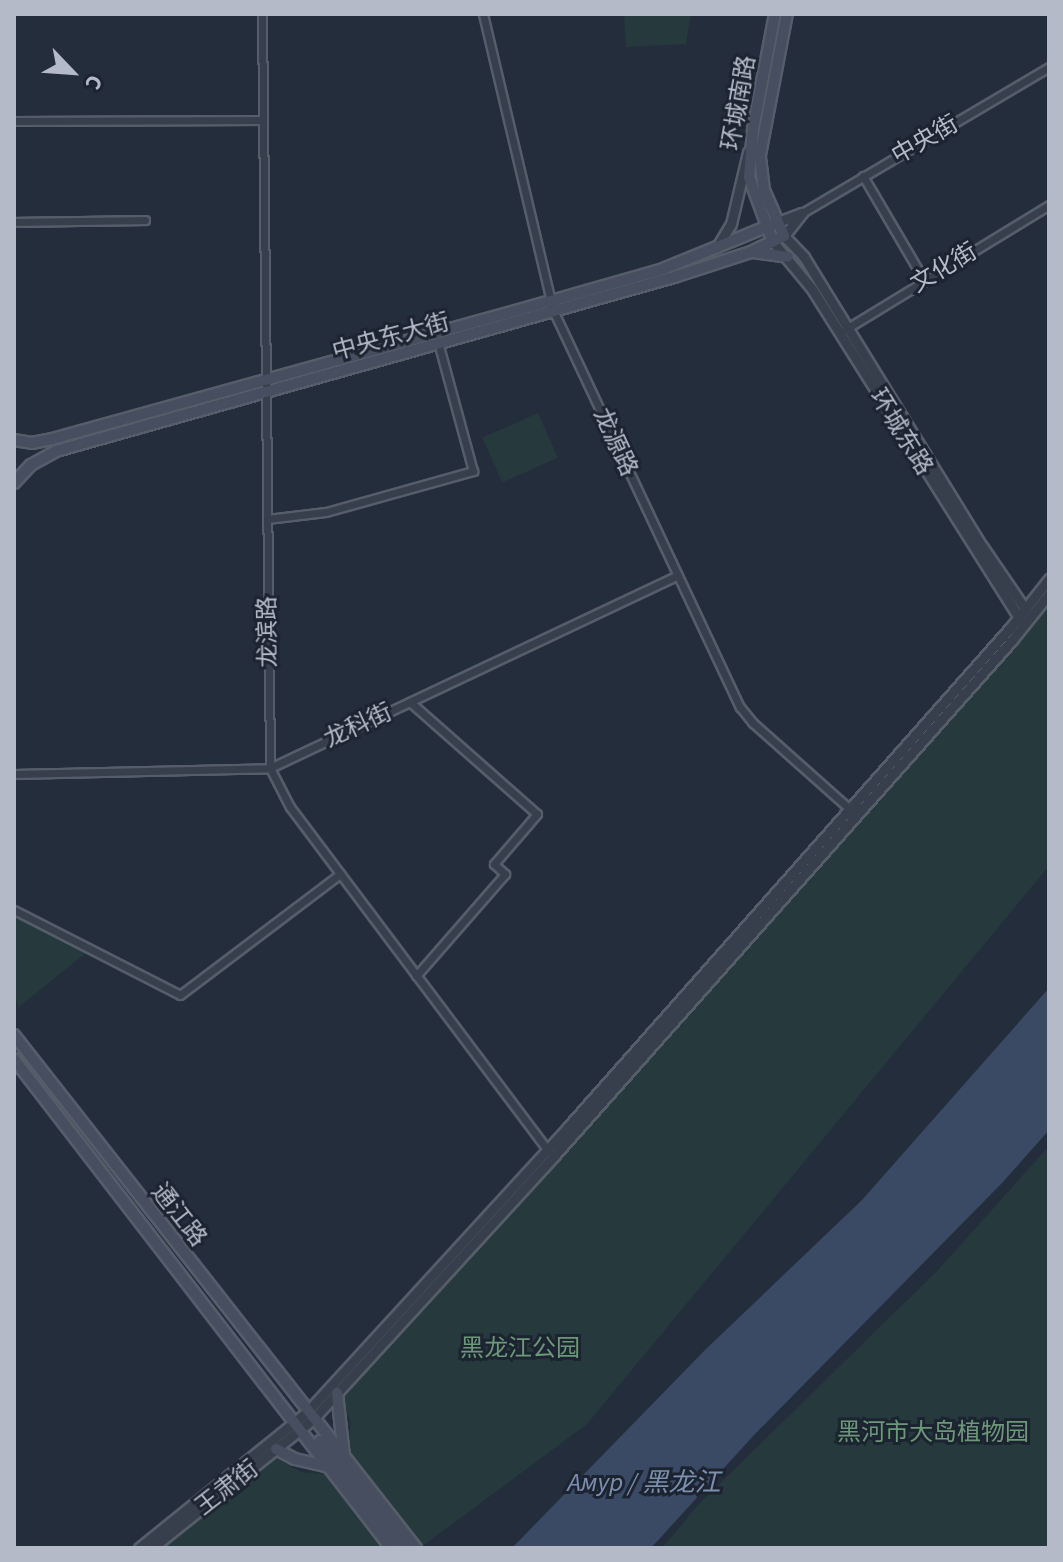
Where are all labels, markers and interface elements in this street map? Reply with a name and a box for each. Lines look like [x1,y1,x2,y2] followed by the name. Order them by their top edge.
[32,32,112,112] north arrow
[716,53,762,153] street label: 环城南路
[77,70,111,95] text: С
[887,110,963,170] street label: 中央街
[906,237,982,299] street label: 文化街
[329,308,453,366] street label: 中央东大街
[863,384,939,480] street label: 环城东路
[587,403,643,481] street label: 龙源路
[253,596,283,668] street label: 龙滨路
[319,698,397,754] street label: 龙科街
[145,1178,213,1252] street label: 通江路
[460,1335,580,1363] park label: 黑龙江公园
[837,1419,1029,1447] park label: 黑河市大岛植物园
[190,1454,264,1522] street label: 王肃街
[568,1467,720,1499] water label: Амур / 黑龙江

